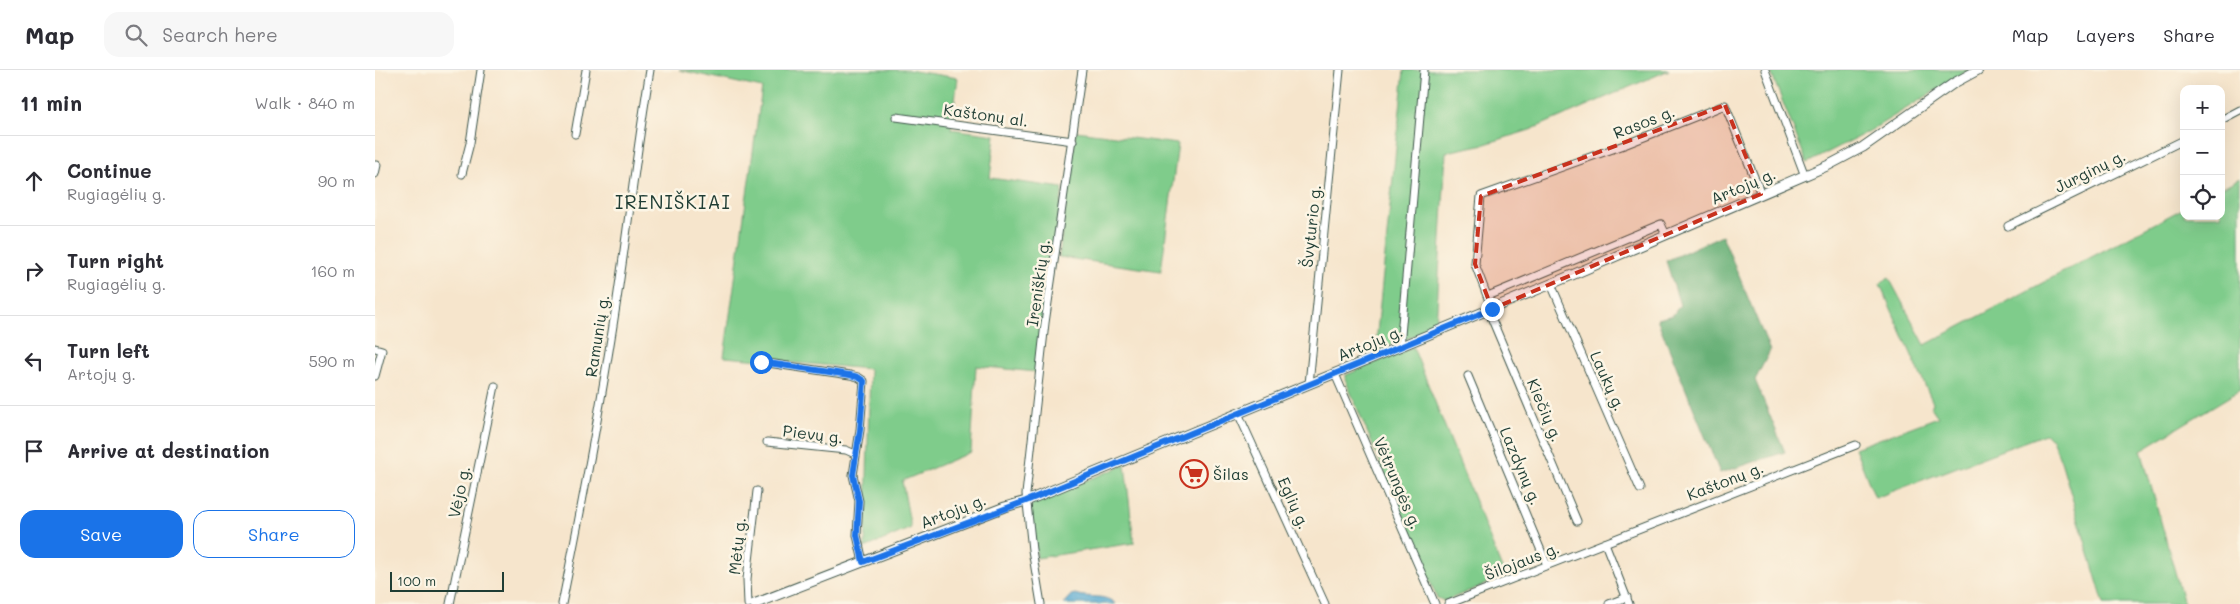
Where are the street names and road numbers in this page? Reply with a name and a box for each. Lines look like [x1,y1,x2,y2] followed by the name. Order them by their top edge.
[942,98,1030,131] street label: Kaštonų al.
[1610,100,1678,143] street label: Rasos g.
[2051,144,2129,197] street label: Jurginų g.
[1707,162,1779,209] street label: Artojų g.
[1296,183,1325,268] street label: Švyturio g.
[1021,238,1054,328] street label: Ireniškių g.
[580,293,613,379] street label: Ramunių g.
[1334,320,1406,365] street label: Artojų g.
[1586,348,1631,414] street label: Laukų g.
[1523,375,1568,445] street label: Kiečių g.
[782,419,845,448] street label: Pievų g.
[1496,424,1547,508] street label: Lazdynų g.
[1370,434,1427,532] street label: Vėtrungės g.
[1683,456,1766,505] street label: Kaštonų g.
[443,464,474,520] street label: Vėjo g.
[1274,473,1315,532] street label: Eglių g.
[917,488,989,533] street label: Artojų g.
[723,516,750,576] street label: Mėtų g.
[1481,537,1562,584] street label: Šilojaus g.

